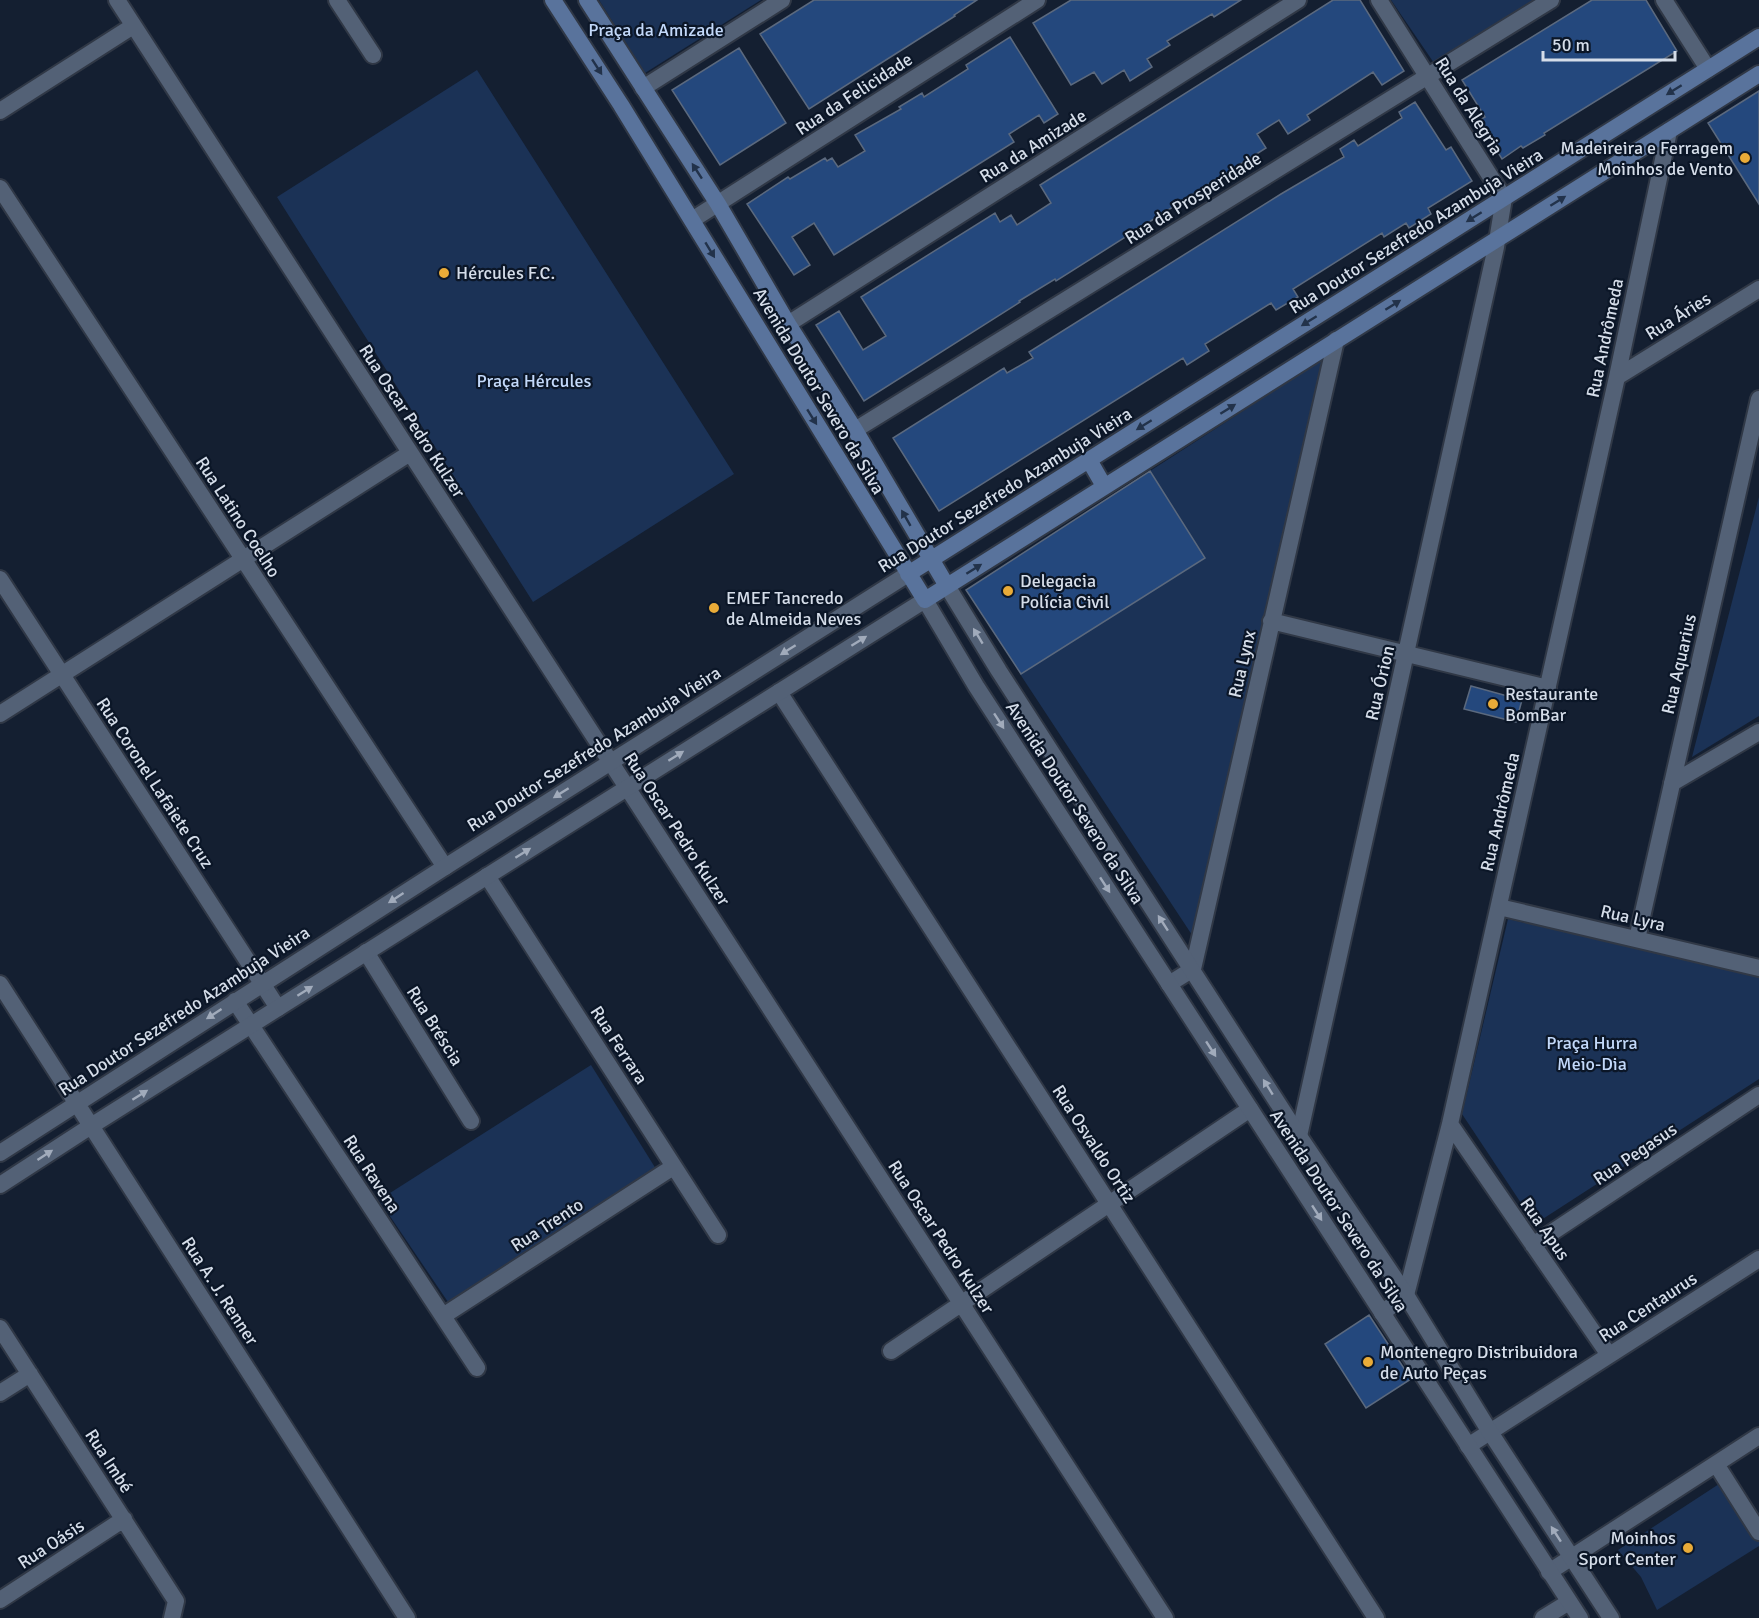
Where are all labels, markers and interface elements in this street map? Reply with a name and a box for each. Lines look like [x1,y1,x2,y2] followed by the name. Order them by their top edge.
[588,19,724,41] park label: Praça da Amizade
[1543,24,1675,62] scale bar
[1552,34,1590,56] text: 50 m
[792,48,916,140] street label: Rua da Felicidade
[1430,53,1508,159] street label: Rua da Alegria
[591,58,602,75] one-way arrow
[1666,85,1682,96] one-way arrow
[975,104,1091,188] street label: Rua da Amizade
[1560,137,1733,180] place label: Madeireira e Ferragem Moinhos de Vento
[1285,143,1547,319] street label: Rua Doutor Sezefredo Azambuja Vieira
[1121,147,1265,249] street label: Rua da Prosperidade
[1738,151,1752,165] marker: Madeireira e Ferragem Moinhos de Vento
[691,163,702,179] one-way arrow
[1550,195,1566,206] one-way arrow
[1466,212,1482,223] one-way arrow
[705,242,716,258] one-way arrow
[456,262,555,284] place label: Hércules F.C.
[437,266,451,280] marker: Hércules F.C.
[1582,276,1628,400] street label: Rua Andrômeda
[748,284,890,498] street label: Avenida Doutor Severo da Silva
[1641,287,1715,345] street label: Rua Áries
[1385,299,1401,310] one-way arrow
[1301,316,1317,327] one-way arrow
[354,340,470,502] street label: Rua Oscar Pedro Kulzer
[477,370,592,392] park label: Praça Hércules
[874,402,1136,578] street label: Rua Doutor Sezefredo Azambuja Vieira
[1220,403,1236,414] one-way arrow
[807,409,818,425] one-way arrow
[1136,420,1152,431] one-way arrow
[191,453,285,581] street label: Rua Latino Coelho
[901,509,911,526] one-way arrow
[966,563,982,574] one-way arrow
[1020,570,1109,613] place label: Delegacia Polícia Civil
[1001,584,1015,598] marker: Delegacia Polícia Civil
[726,587,861,630] place label: EMEF Tancredo de Almeida Neves
[707,601,721,615] marker: EMEF Tancredo de Almeida Neves
[1657,612,1701,716] street label: Rua Aquarius
[972,628,983,644] one-way arrow
[1224,628,1261,700] street label: Rua Lynx
[851,636,867,647] one-way arrow
[1361,643,1399,723] street label: Rua Órion
[780,644,796,655] one-way arrow
[463,661,725,837] street label: Rua Doutor Sezefredo Azambuja Vieira
[1505,683,1598,726] place label: Restaurante BomBar
[92,694,218,872] street label: Rua Coronel Lafaiete Cruz
[1486,697,1500,711] marker: Restaurante BomBar
[1001,698,1149,908] street label: Avenida Doutor Severo da Silva
[993,713,1005,729] one-way arrow
[619,748,735,910] street label: Rua Oscar Pedro Kulzer
[1476,750,1524,874] street label: Rua Andrômeda
[668,751,684,762] one-way arrow
[553,788,569,799] one-way arrow
[515,847,531,858] one-way arrow
[1099,877,1110,893] one-way arrow
[388,892,405,903] one-way arrow
[1598,900,1668,936] street label: Rua Lyra
[1158,915,1169,931] one-way arrow
[54,921,314,1101] street label: Rua Doutor Sezefredo Azambuja Vieira
[402,982,468,1070] street label: Rua Bréscia
[297,985,313,996] one-way arrow
[586,1002,652,1088] street label: Rua Ferrara
[206,1009,223,1020] one-way arrow
[1546,1032,1638,1075] park label: Praça Hurra Meio-Dia
[1205,1041,1216,1057] one-way arrow
[1263,1079,1274,1096] one-way arrow
[1048,1081,1140,1207] street label: Rua Osvaldo Ortiz
[132,1089,148,1100] one-way arrow
[1265,1106,1413,1316] street label: Avenida Doutor Severo da Silva
[1589,1118,1681,1190] street label: Rua Pegasus
[339,1131,405,1217] street label: Rua Ravena
[37,1150,54,1161] one-way arrow
[883,1156,999,1318] street label: Rua Oscar Pedro Kulzer
[507,1193,587,1257] street label: Rua Trento
[1515,1193,1575,1265] street label: Rua Apus
[1311,1204,1323,1220] one-way arrow
[177,1233,263,1350] street label: Rua A. J. Renner
[1595,1267,1701,1347] street label: Rua Centaurus
[1380,1341,1578,1384] place label: Montenegro Distribuidora de Auto Peças
[1361,1355,1375,1369] marker: Montenegro Distribuidora de Auto Peças
[80,1425,138,1497] street label: Rua Imbé
[14,1514,88,1574] street label: Rua Oásis
[1550,1526,1562,1542] one-way arrow
[1579,1527,1676,1570] place label: Moinhos Sport Center
[1681,1541,1695,1555] marker: Moinhos Sport Center

